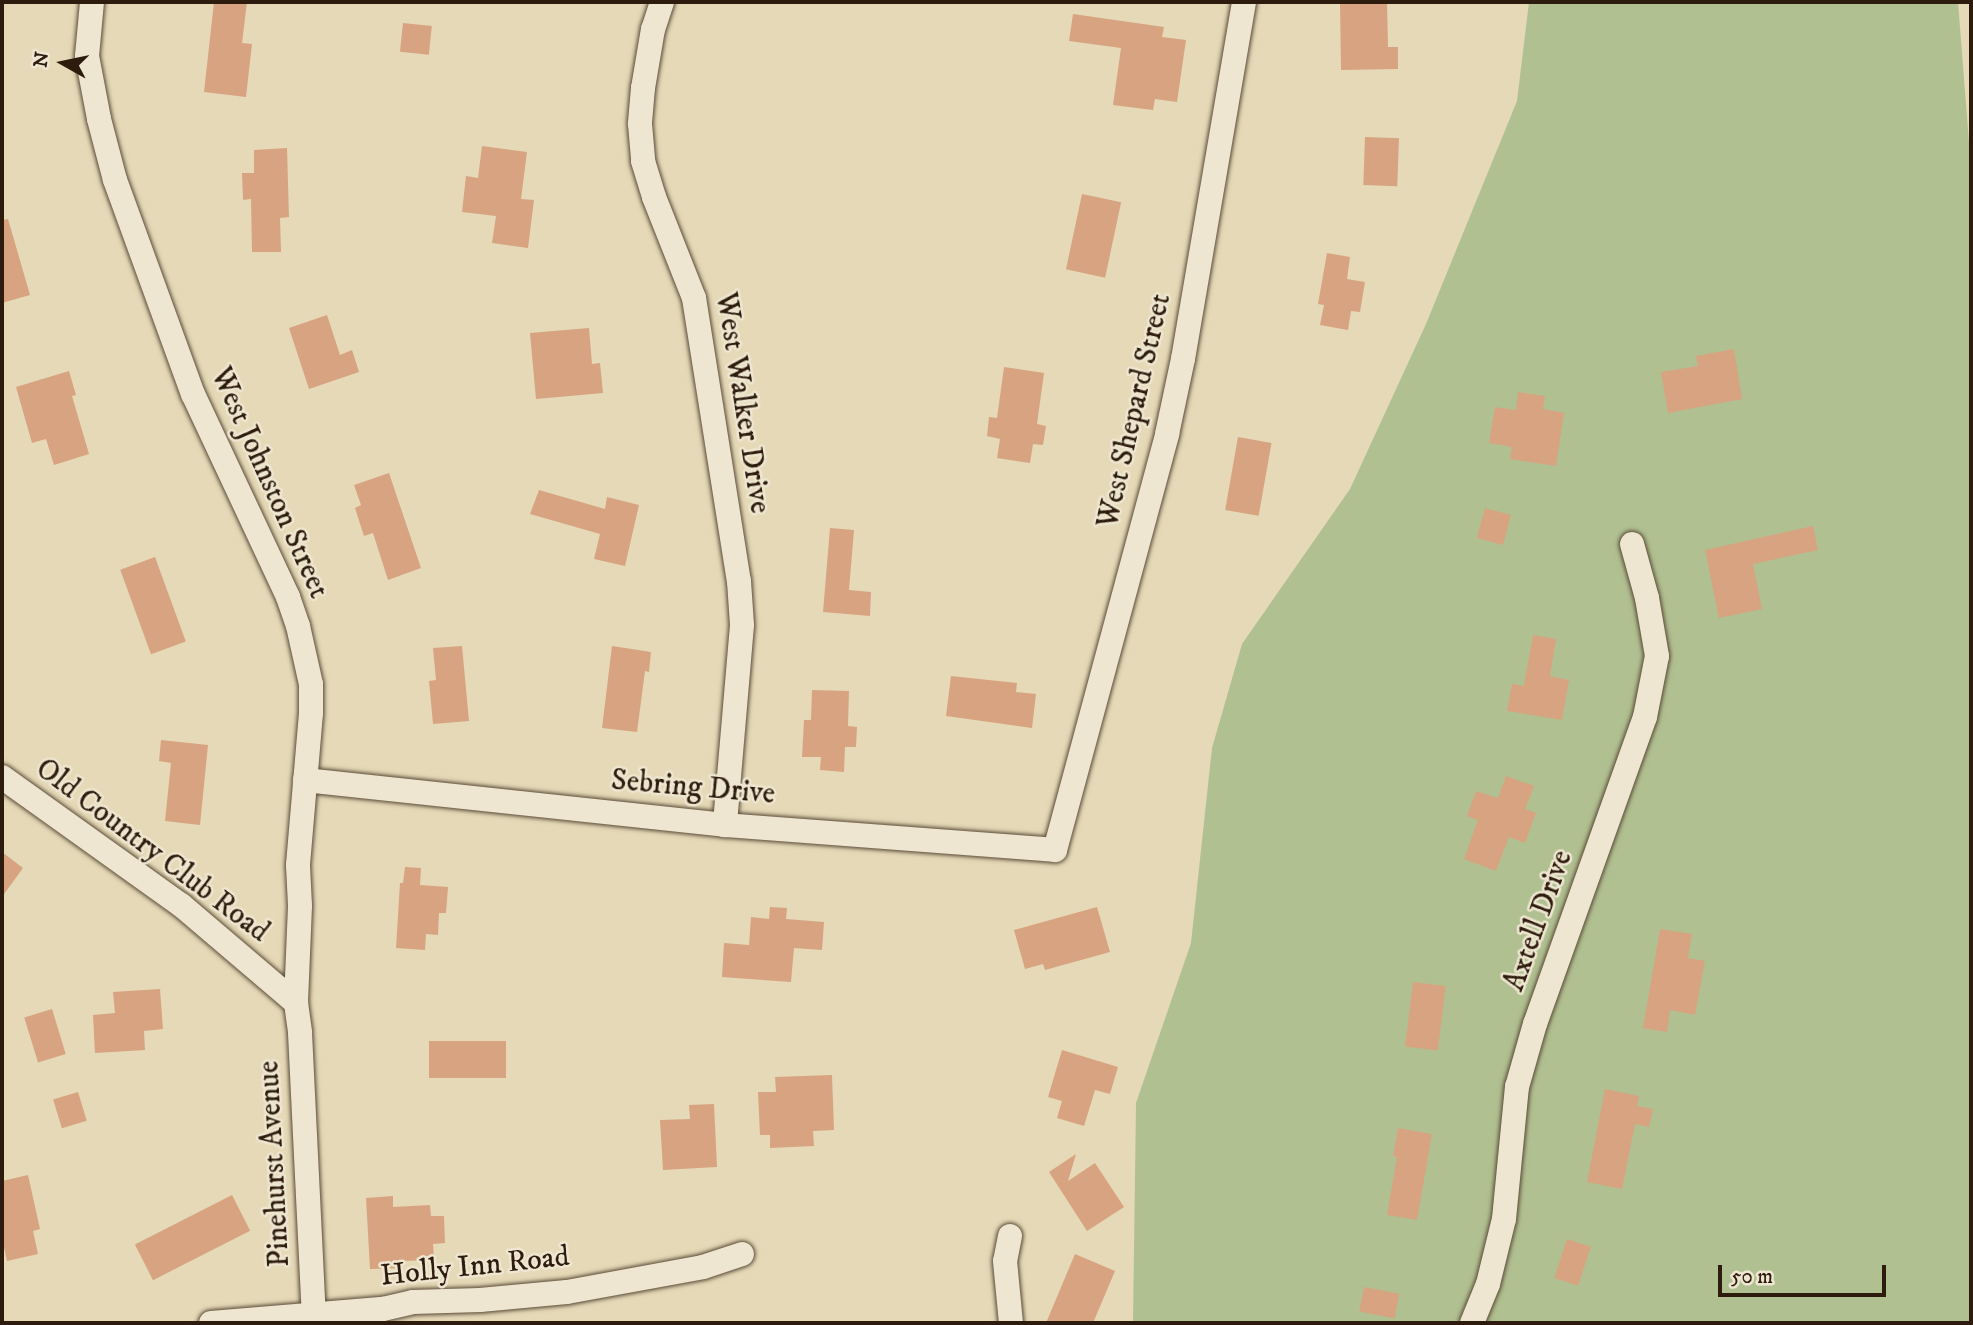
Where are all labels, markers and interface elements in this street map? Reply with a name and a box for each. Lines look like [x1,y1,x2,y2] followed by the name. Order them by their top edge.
[28,28,98,98] north arrow
[29,50,54,69] text: N
[707,290,777,516] street label: West Walker Drive
[1091,290,1179,532] street label: West Shepard Street
[202,362,336,604] street label: West Johnston Street
[28,751,276,951] street label: Old Country Club Road
[610,763,776,813] street label: Sebring Drive
[1497,846,1581,996] street label: Axtell Drive
[252,1060,298,1268] street label: Pinehurst Avenue
[379,1239,571,1295] street label: Holly Inn Road
[1721,1252,1889,1296] scale bar
[1731,1264,1773,1290] text: 50 m

